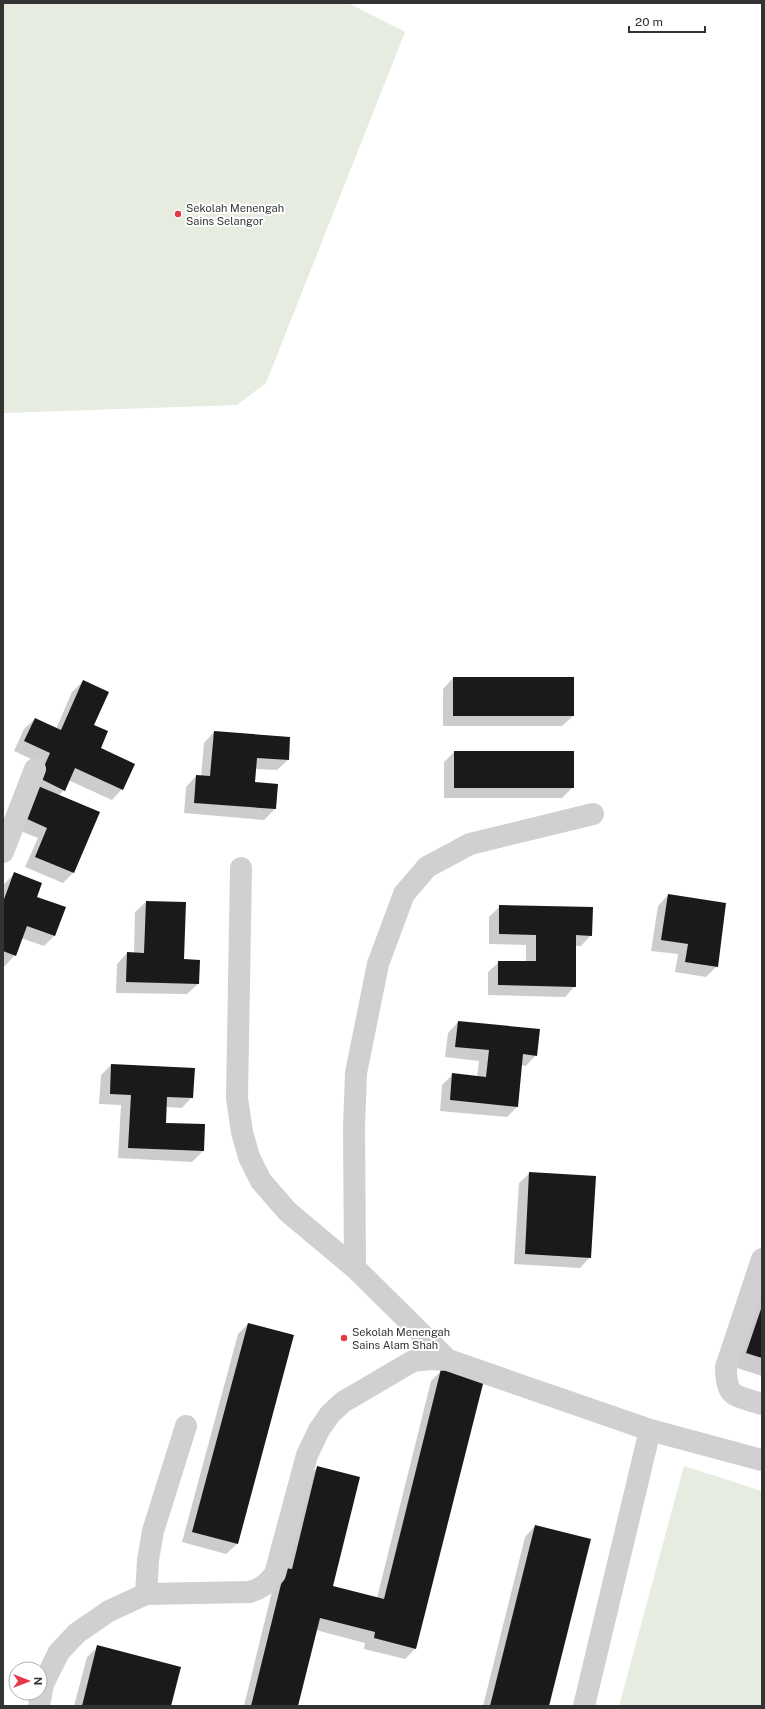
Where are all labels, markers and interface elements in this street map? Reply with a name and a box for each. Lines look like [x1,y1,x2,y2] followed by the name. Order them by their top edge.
[629,8,705,34] scale bar
[635,15,663,29] text: 20 m
[186,202,284,227] place label: Sekolah Menengah Sains Selangor
[173,209,183,219] marker: Sekolah Menengah Sains Selangor
[352,1326,450,1351] place label: Sekolah Menengah Sains Alam Shah
[339,1333,349,1343] marker: Sekolah Menengah Sains Alam Shah
[8,1661,48,1701] north arrow
[32,1677,44,1685] text: N

